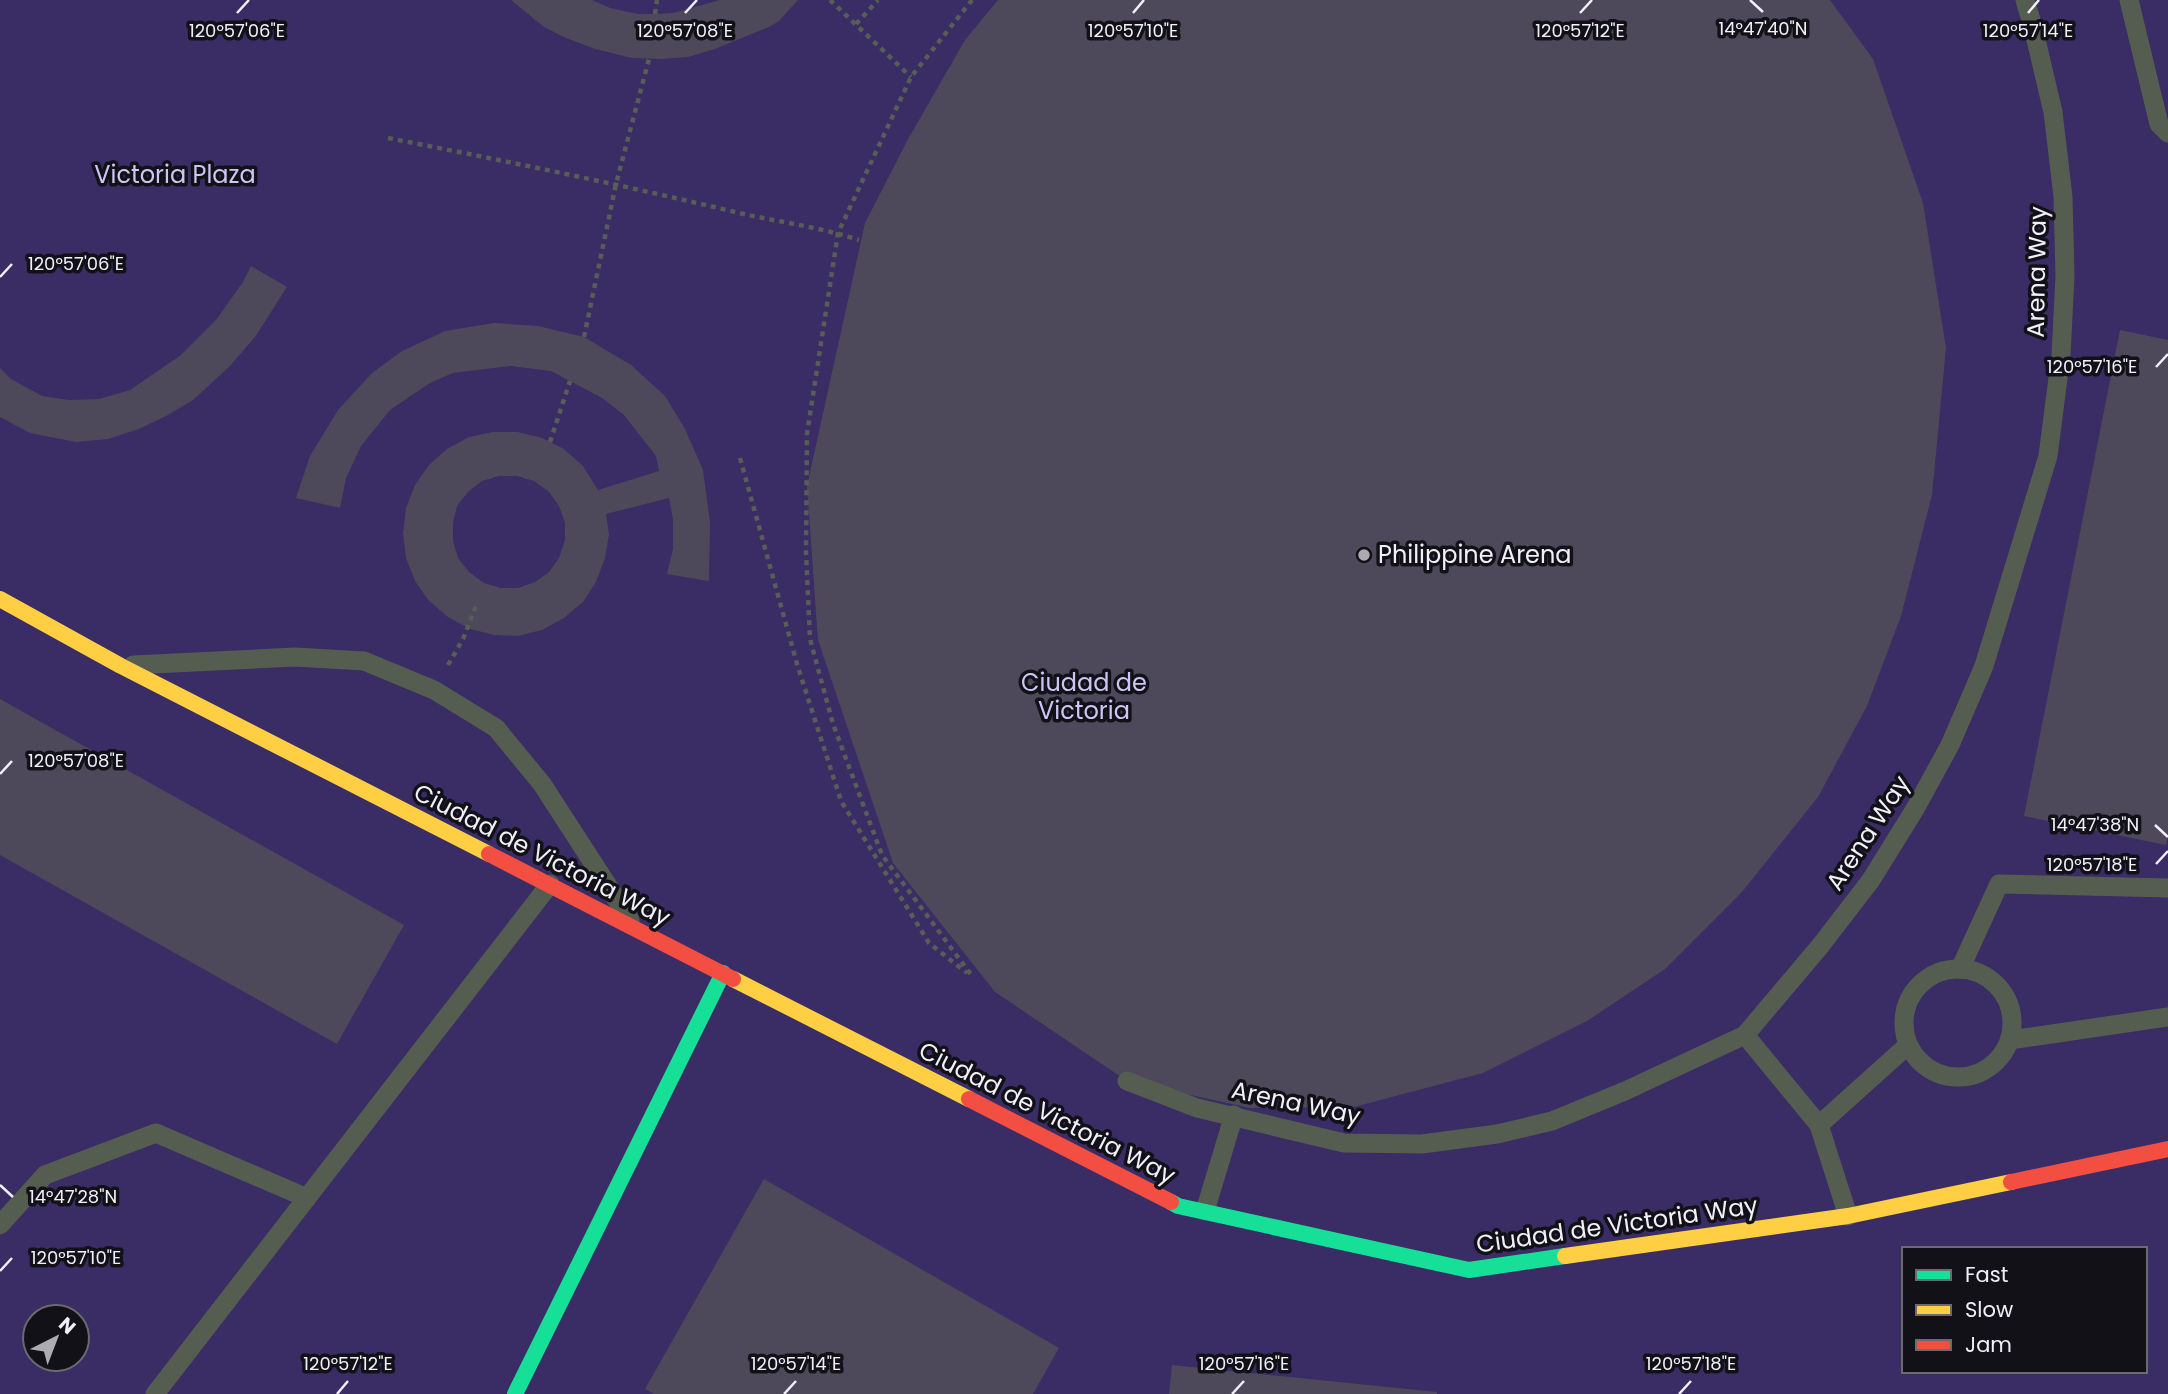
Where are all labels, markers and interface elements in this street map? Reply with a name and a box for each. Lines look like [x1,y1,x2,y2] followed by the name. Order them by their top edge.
[1718,16,1808,41] text: 14°47'40"N
[189,18,285,43] text: 120°57'06"E
[637,18,733,43] text: 120°57'08"E
[1088,18,1178,43] text: 120°57'10"E
[1535,18,1625,43] text: 120°57'12"E
[1983,18,2073,43] text: 120°57'14"E
[94,158,256,191] park label: Victoria Plaza
[2019,206,2054,338] street label: Arena Way
[28,251,124,276] text: 120°57'06"E
[2047,354,2137,379] text: 120°57'16"E
[1378,538,1572,571] place label: Philippine Arena
[1356,547,1372,563] marker: Philippine Arena
[1021,666,1147,727] park label: Ciudad de Victoria
[28,748,124,773] text: 120°57'08"E
[1818,768,1917,897] street label: Arena Way
[408,775,677,934] street label: Ciudad de Victoria Way
[2051,812,2139,837] text: 14°47'38"N
[2047,852,2137,877] text: 120°57'18"E
[913,1033,1182,1192] street label: Ciudad de Victoria Way
[1229,1073,1364,1132] street label: Arena Way
[29,1184,117,1209] text: 14°47'28"N
[1474,1188,1760,1261] street label: Ciudad de Victoria Way
[31,1245,121,1270] text: 120°57'10"E
[1902,1247,2147,1373] legend
[1965,1260,2008,1289] text: Fast
[1965,1295,2013,1324] text: Slow
[21,1303,91,1373] north arrow
[53,1311,81,1341] text: N
[1965,1330,2012,1359] text: Jam
[303,1351,393,1376] text: 120°57'12"E
[751,1351,841,1376] text: 120°57'14"E
[1199,1351,1289,1376] text: 120°57'16"E
[1646,1351,1736,1376] text: 120°57'18"E

